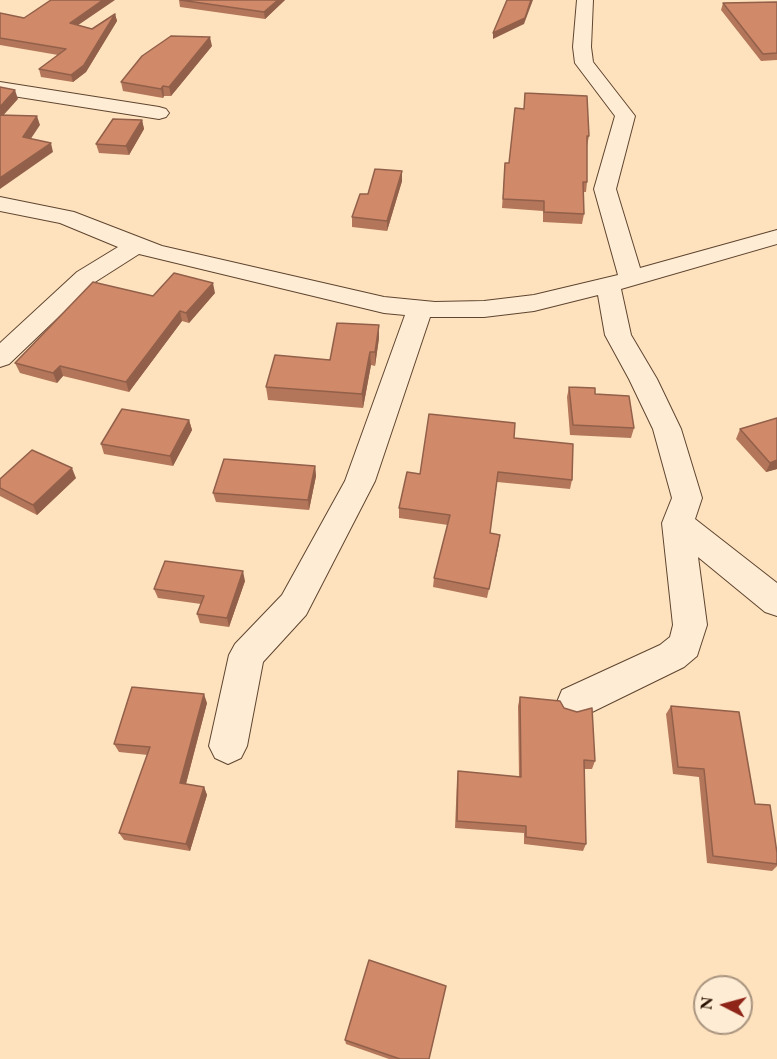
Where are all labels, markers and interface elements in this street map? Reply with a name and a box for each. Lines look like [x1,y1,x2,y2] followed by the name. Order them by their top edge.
[693,975,753,1035] north arrow
[695,996,718,1011] text: N

